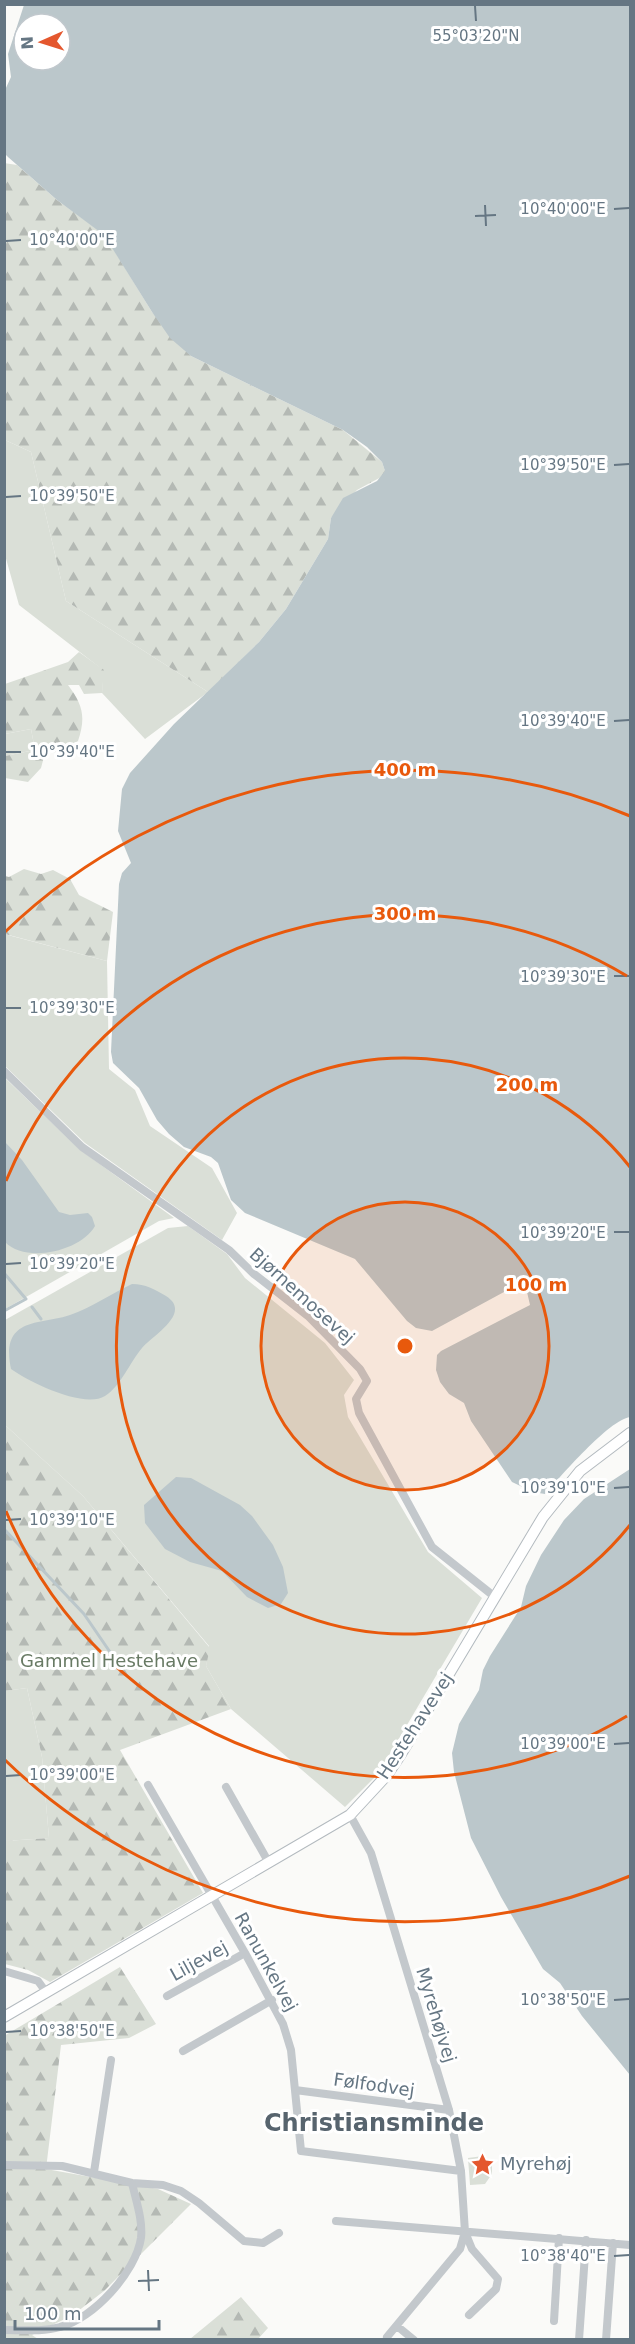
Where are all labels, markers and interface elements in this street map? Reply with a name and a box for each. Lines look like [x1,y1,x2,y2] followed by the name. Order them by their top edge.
[12,12,72,72] north arrow
[432,27,520,45] text: 55°03'20"N
[18,36,37,50] text: N
[520,200,606,218] text: 10°40'00"E
[29,231,115,249] text: 10°40'00"E
[520,456,606,474] text: 10°39'50"E
[29,487,115,505] text: 10°39'50"E
[520,712,606,730] text: 10°39'40"E
[29,743,115,761] text: 10°39'40"E
[374,759,436,780] text: 400 m
[374,903,436,924] text: 300 m
[520,968,606,986] text: 10°39'30"E
[29,999,115,1017] text: 10°39'30"E
[496,1074,558,1095] text: 200 m
[520,1224,606,1242] text: 10°39'20"E
[246,1243,359,1348] street label: Bjørnemosevej
[29,1255,115,1273] text: 10°39'20"E
[505,1274,567,1295] text: 100 m
[395,1336,415,1356] centre of rings
[520,1479,606,1497] text: 10°39'10"E
[29,1511,115,1529] text: 10°39'10"E
[20,1650,198,1671] park label: Gammel Hestehave
[372,1668,457,1783] street label: Hestehavevej
[520,1735,606,1753] text: 10°39'00"E
[29,1766,115,1784] text: 10°39'00"E
[231,1909,302,2015] street label: Ranunkelvej
[166,1936,231,1985] street label: Liljevej
[412,1965,461,2065] street label: Myrehøjvej
[520,1991,606,2009] text: 10°38'50"E
[29,2022,115,2040] text: 10°38'50"E
[332,2068,416,2101] street label: Følfodvej
[264,2109,484,2137] district label: Christiansminde
[469,2151,495,2177] place icon: Myrehøj
[500,2153,572,2174] place label: Myrehøj
[520,2247,606,2265] text: 10°38'40"E
[15,2293,159,2331] scale bar
[24,2303,82,2324] text: 100 m

